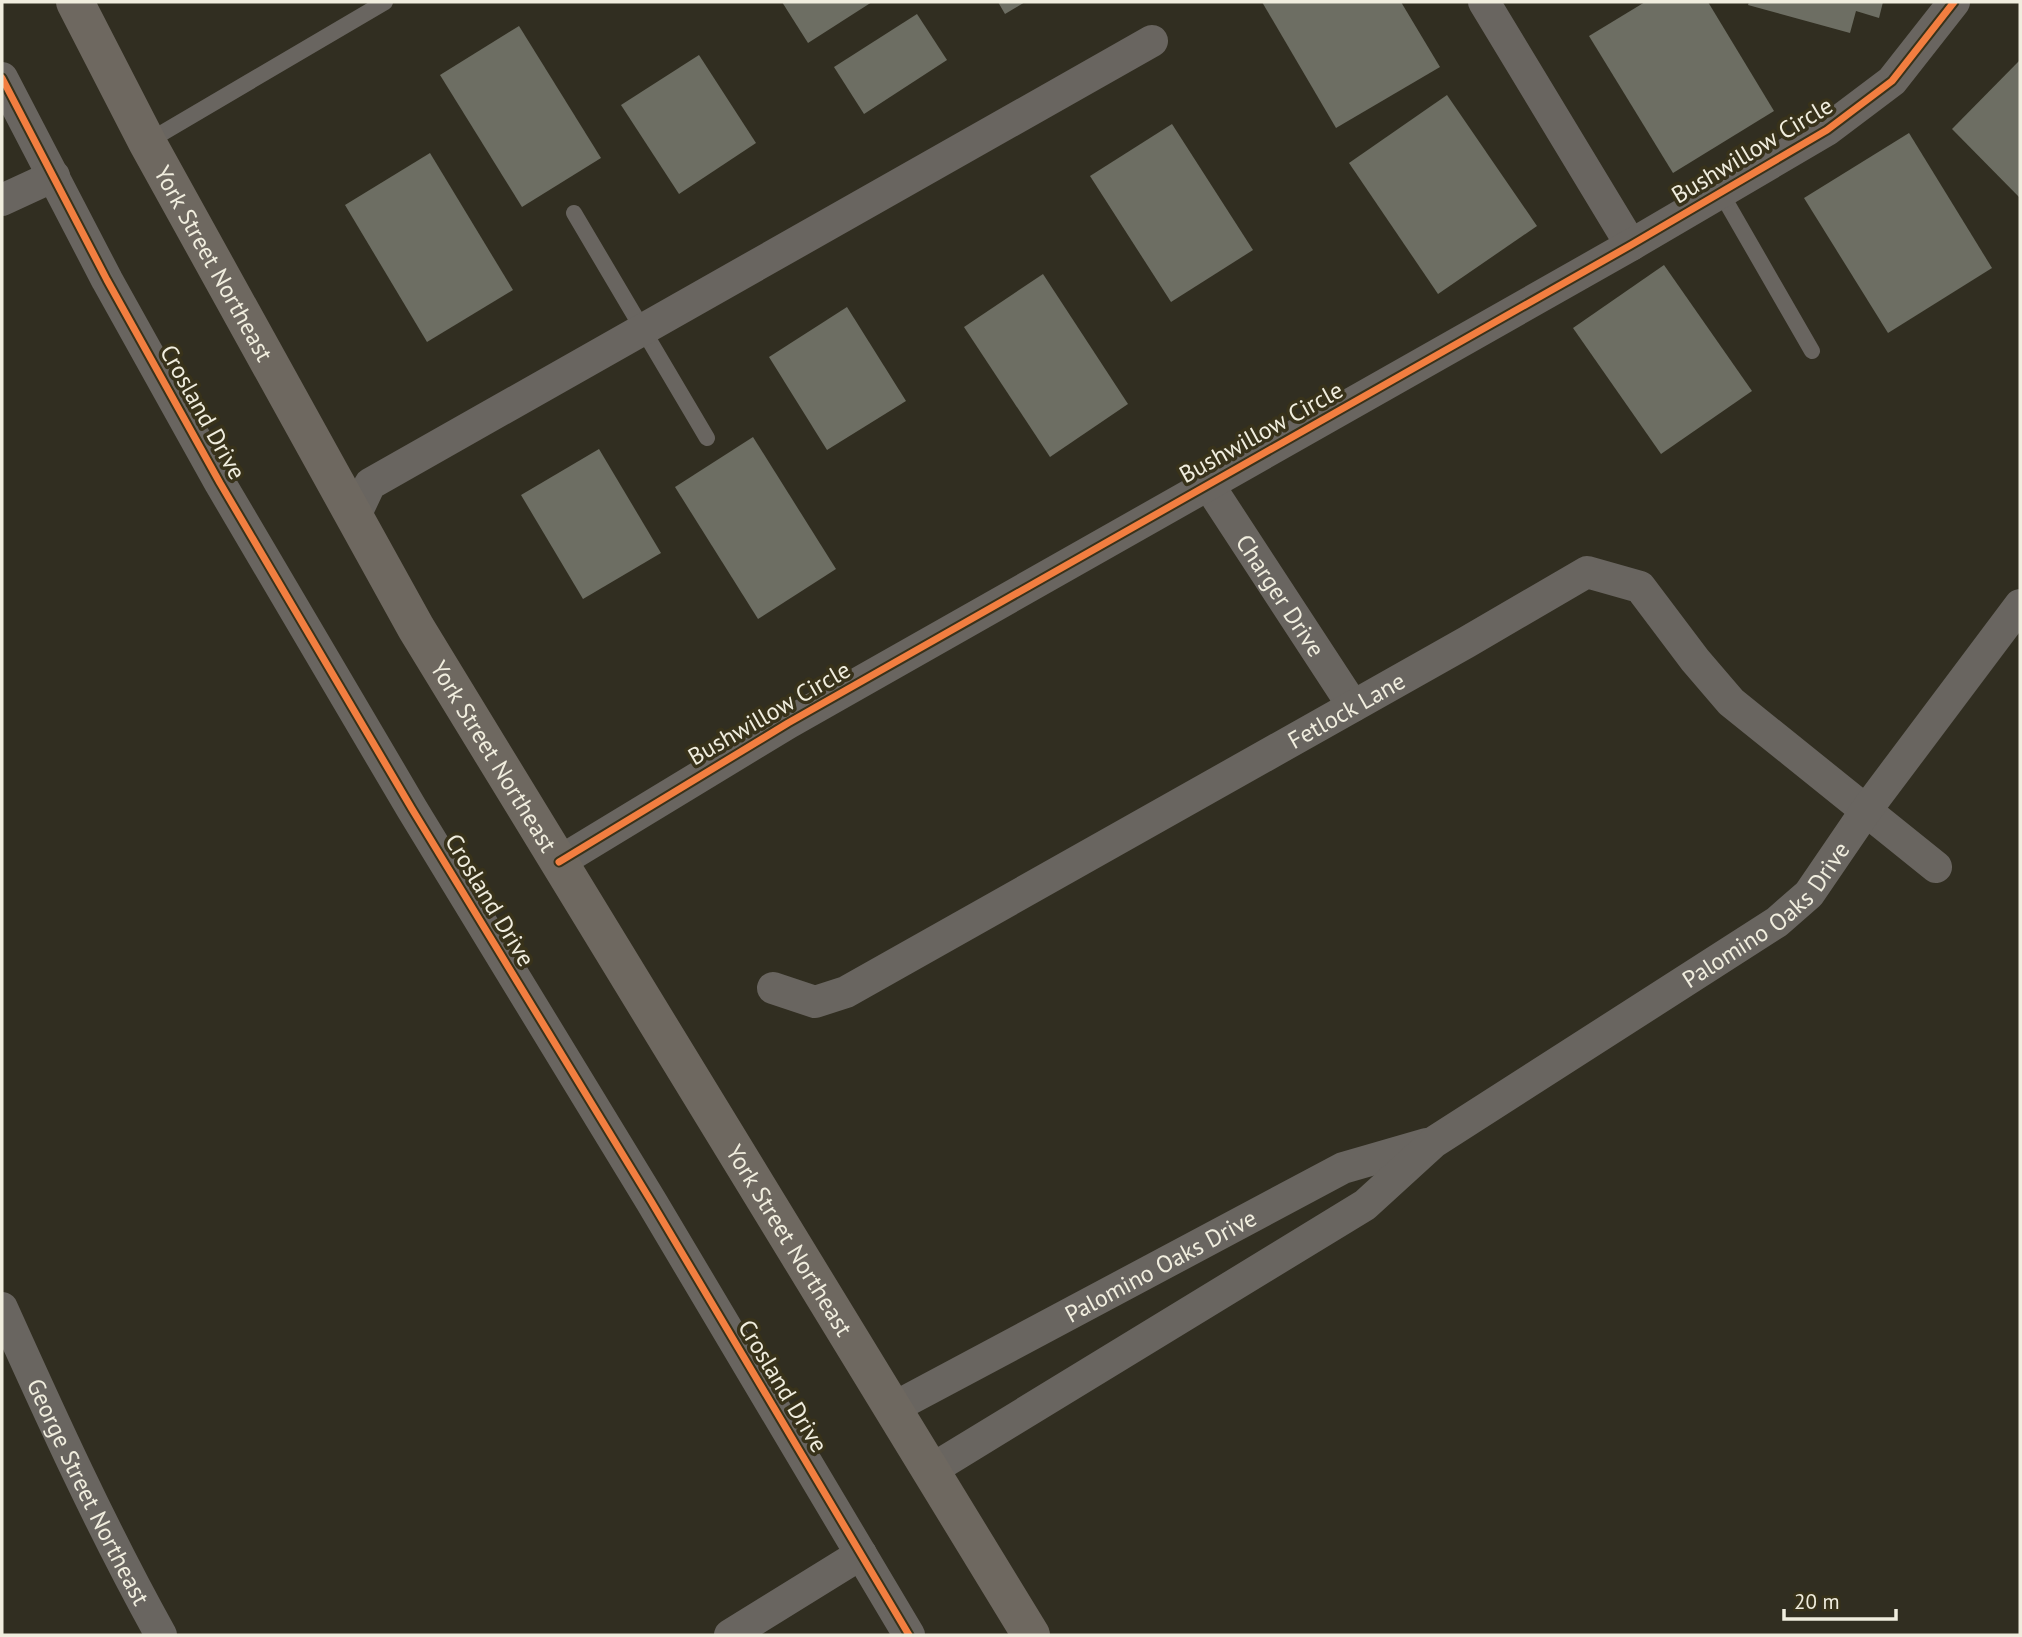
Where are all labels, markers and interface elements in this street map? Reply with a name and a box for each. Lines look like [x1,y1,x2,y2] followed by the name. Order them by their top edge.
[1666,90,1838,210] street label: Bushwillow Circle
[148,160,281,367] street label: York Street Northeast
[153,339,253,485] street label: Crosland Drive
[1174,374,1348,490] street label: Bushwillow Circle
[1229,528,1332,663] street label: Charger Drive
[682,654,856,772] street label: Bushwillow Circle
[424,655,565,858] street label: York Street Northeast
[1282,665,1410,755] street label: Fetlock Lane
[438,828,542,972] street label: Crosland Drive
[1676,835,1856,994] street label: Palomino Oaks Drive
[719,1138,860,1341] street label: York Street Northeast
[1059,1202,1262,1329] street label: Palomino Oaks Drive
[731,1314,835,1458] street label: Crosland Drive
[20,1373,157,1610] street label: George Street Northeast
[1784,1578,1896,1622] scale bar
[1794,1588,1840,1615] text: 20 m

